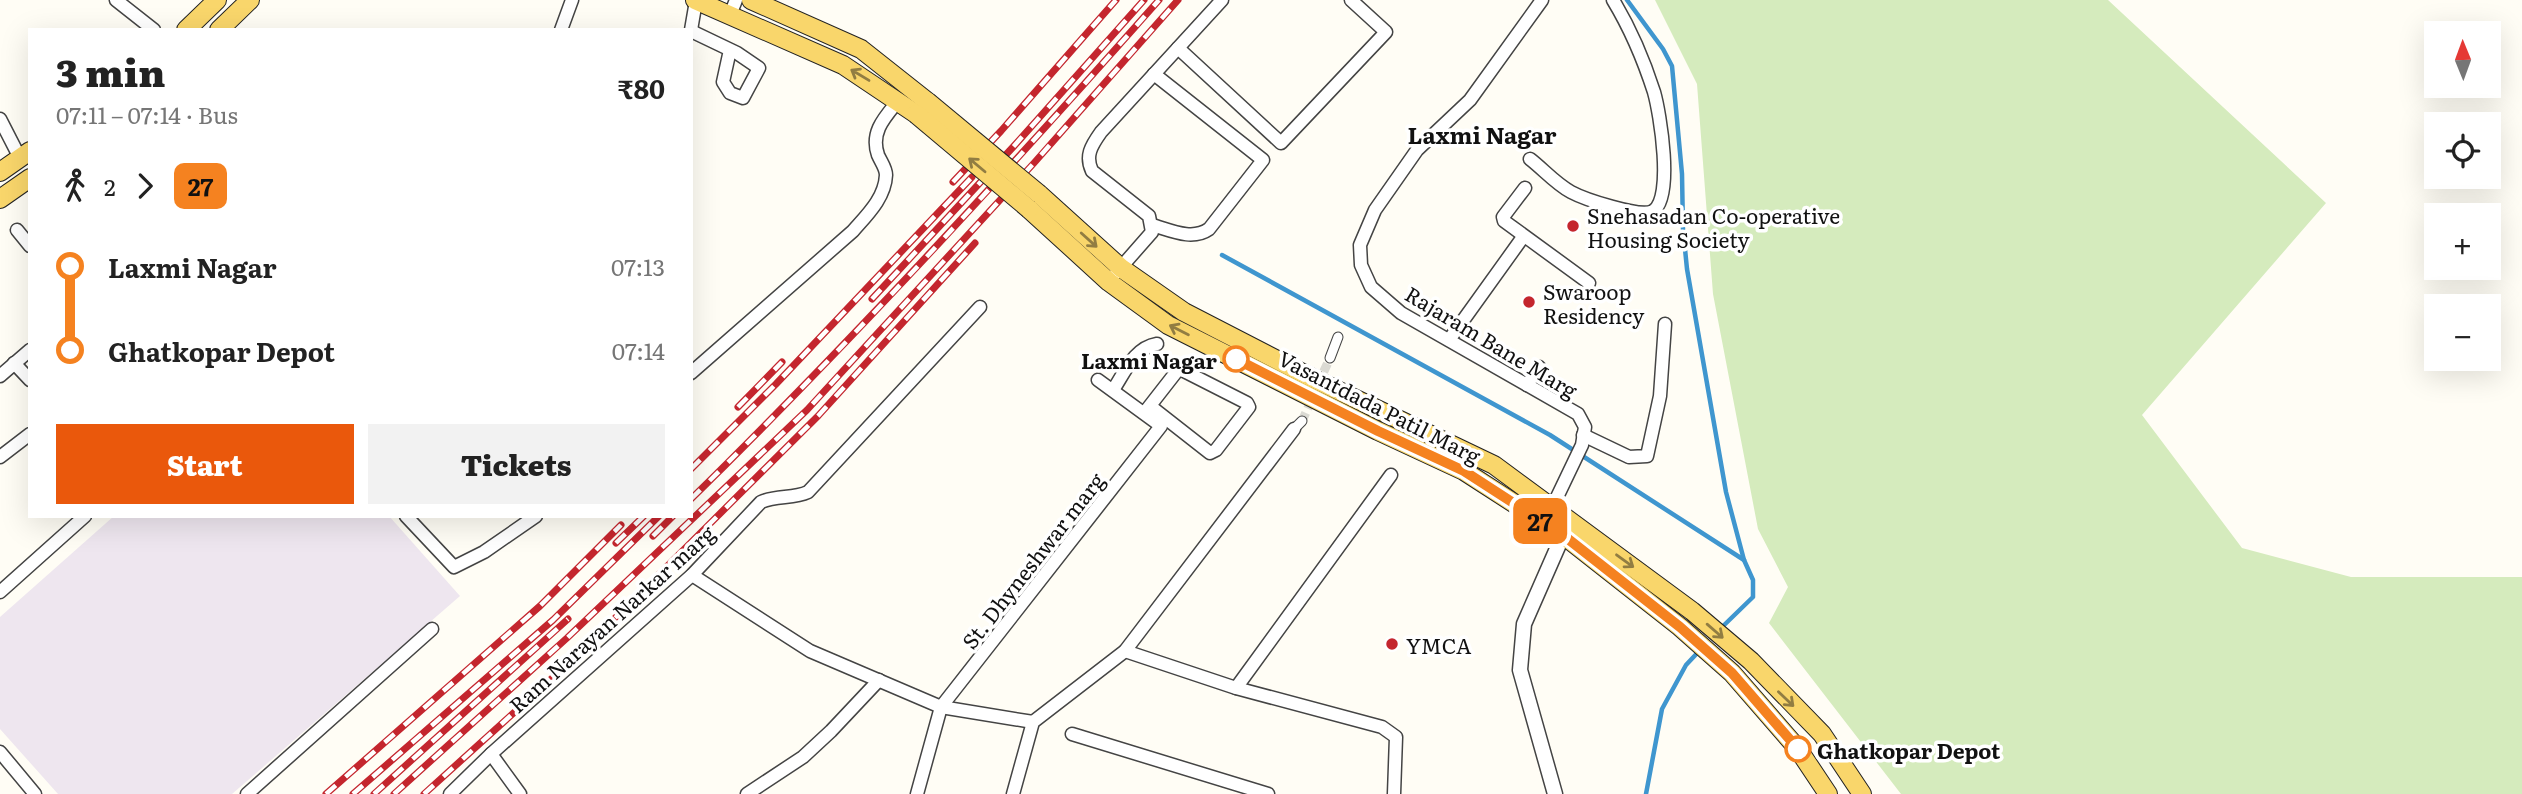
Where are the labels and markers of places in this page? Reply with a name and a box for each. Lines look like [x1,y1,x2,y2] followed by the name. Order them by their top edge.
[1587,199,1840,254] place label: Snehasadan Co-operative Housing Society
[1565,218,1581,234] marker: Snehasadan Co-operative Housing Society
[1543,275,1645,330] place label: Swaroop Residency
[1521,294,1537,310] marker: Swaroop Residency
[1081,344,1218,375] place label: Laxmi Nagar
[1223,346,1249,372] marker: Laxmi Nagar
[1406,629,1472,660] place label: YMCA
[1384,636,1400,652] marker: YMCA
[1817,734,2001,765] place label: Ghatkopar Depot
[1785,736,1811,762] marker: Ghatkopar Depot

